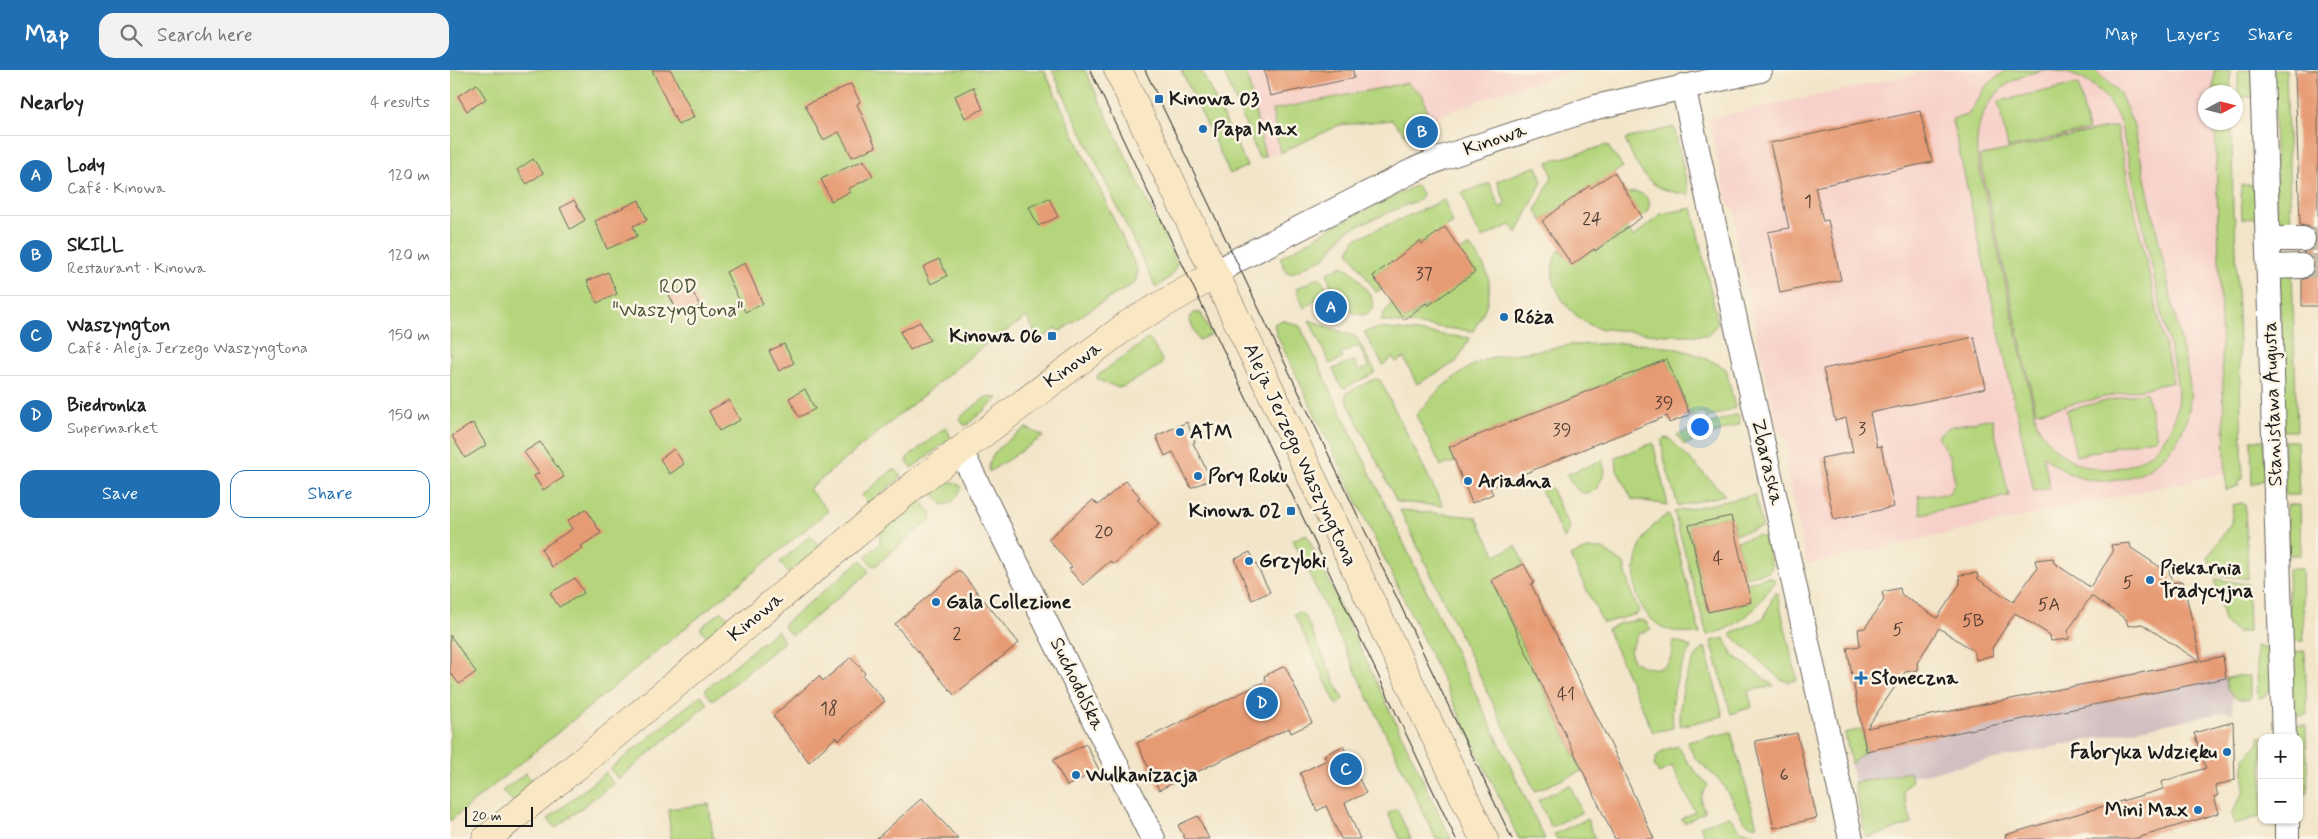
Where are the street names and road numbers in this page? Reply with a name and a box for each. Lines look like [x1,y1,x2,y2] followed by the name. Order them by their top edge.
[1460,116,1531,163] street label: Kinowa
[2257,321,2289,487] street label: Stanisława Augusta
[1039,334,1108,395] street label: Kinowa
[1235,339,1364,571] street label: Aleja Jerzego Waszyngtona
[1744,416,1790,509] street label: Zbaraska
[722,585,790,648] street label: Kinowa
[1043,633,1112,736] street label: Suchodolska

